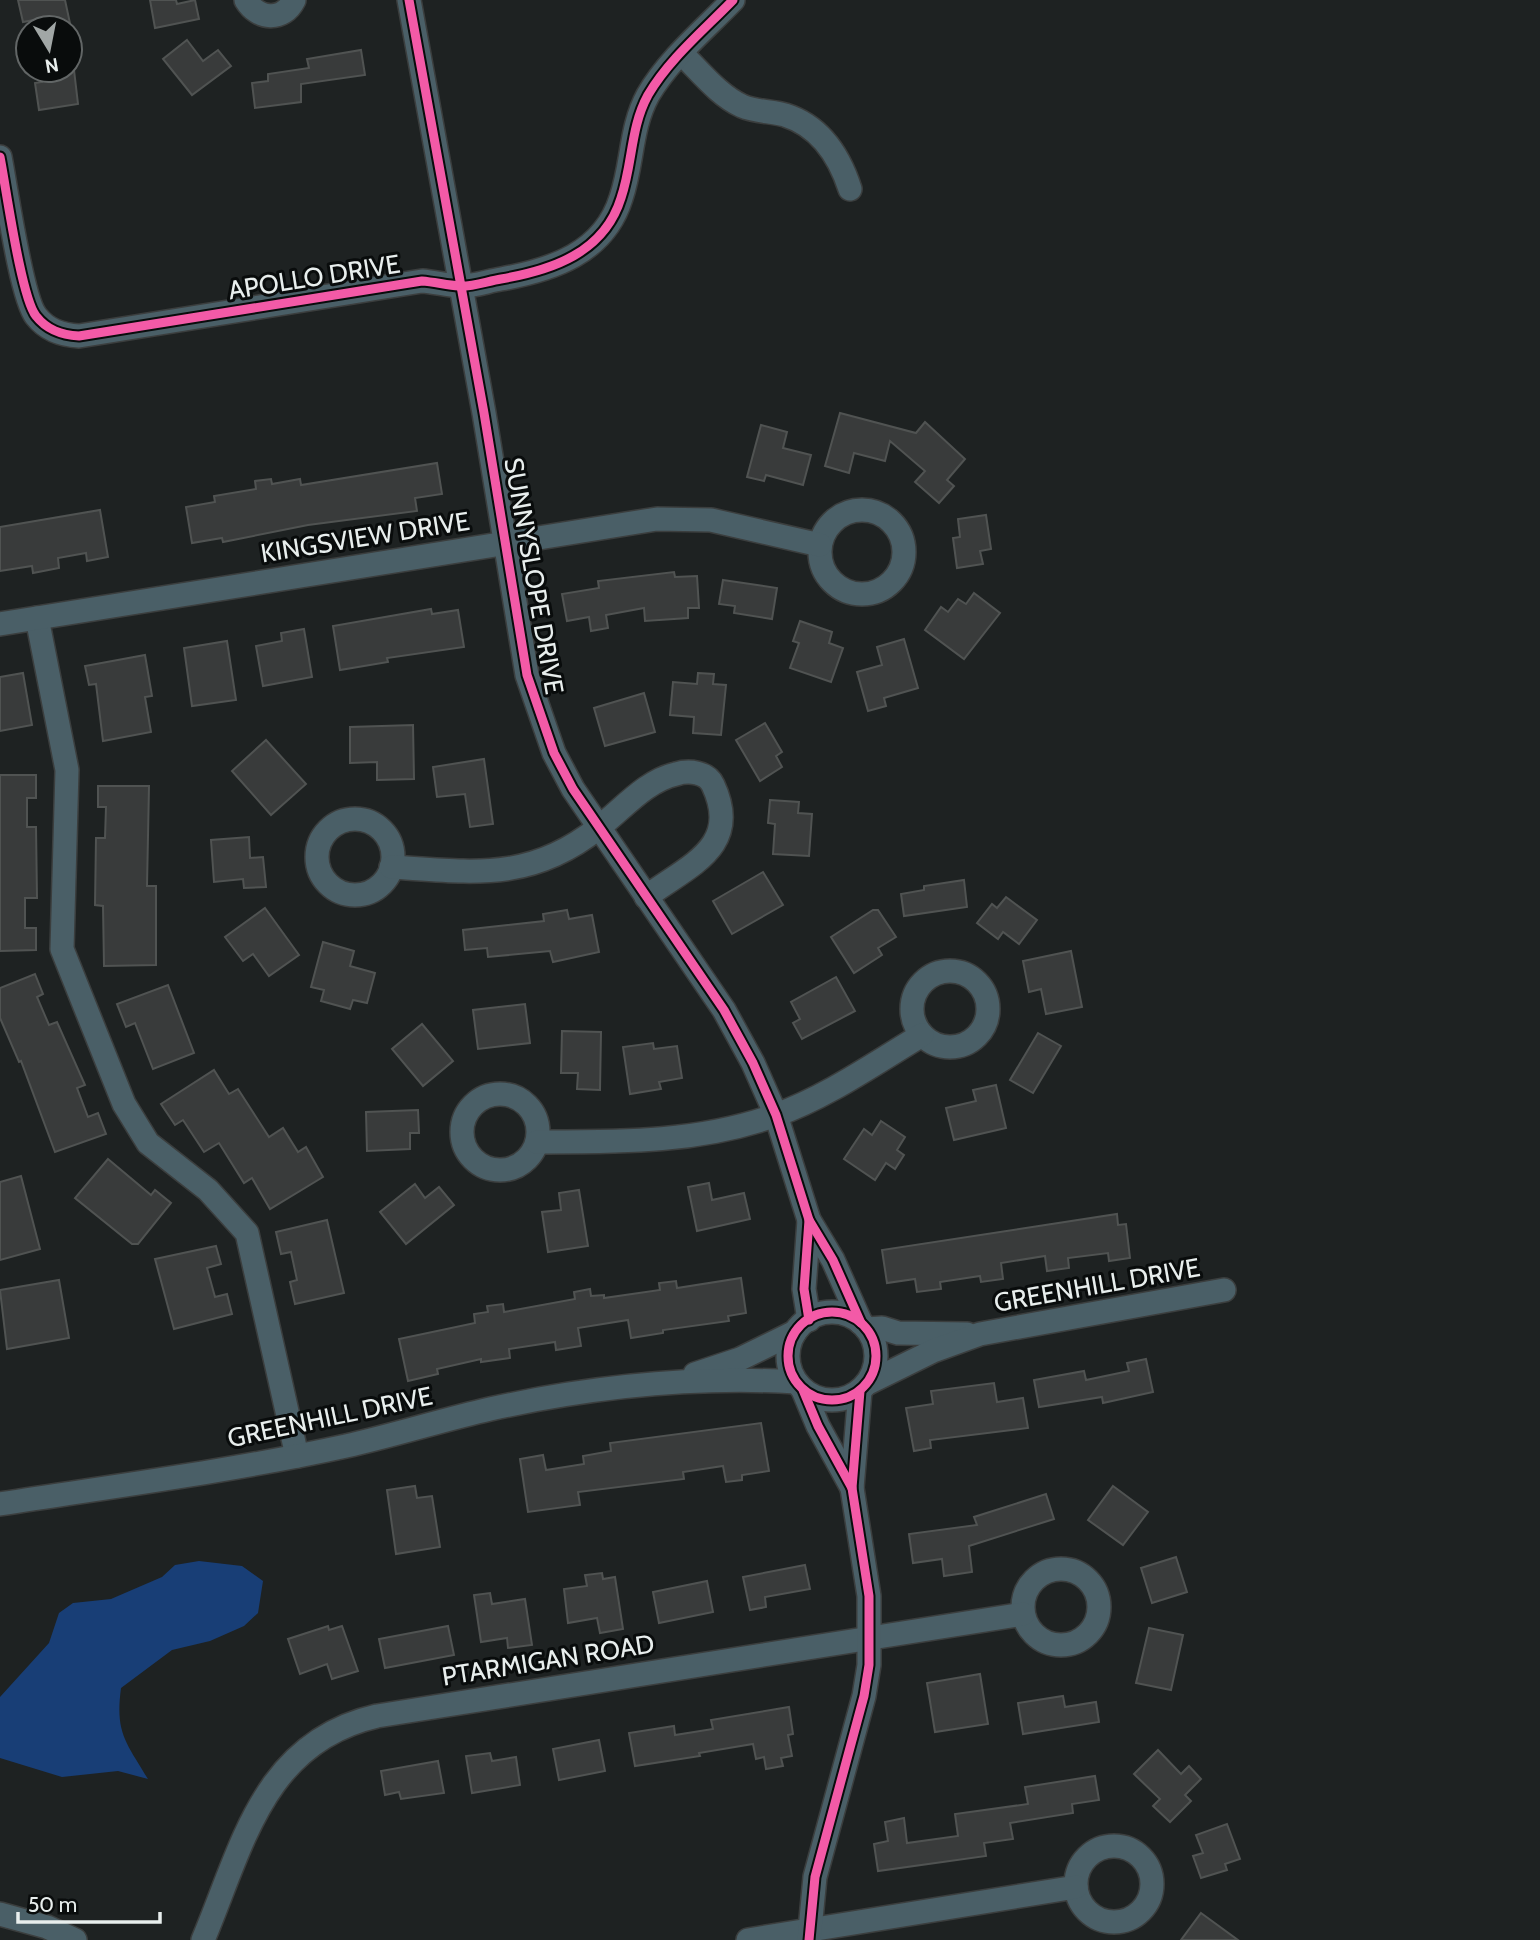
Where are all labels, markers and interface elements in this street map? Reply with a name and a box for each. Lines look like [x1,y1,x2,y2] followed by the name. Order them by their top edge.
[14,14,84,84] north arrow
[43,53,60,78] text: N
[226,248,402,306] street label: APOLLO DRIVE
[497,455,571,697] street label: SUNNYSLOPE DRIVE
[258,505,472,569] street label: KINGSVIEW DRIVE
[991,1251,1203,1319] street label: GREENHILL DRIVE
[225,1380,435,1454] street label: GREENHILL DRIVE
[440,1627,656,1693] street label: PTARMIGAN ROAD
[18,1881,159,1925] scale bar
[28,1892,77,1917] text: 50 m

